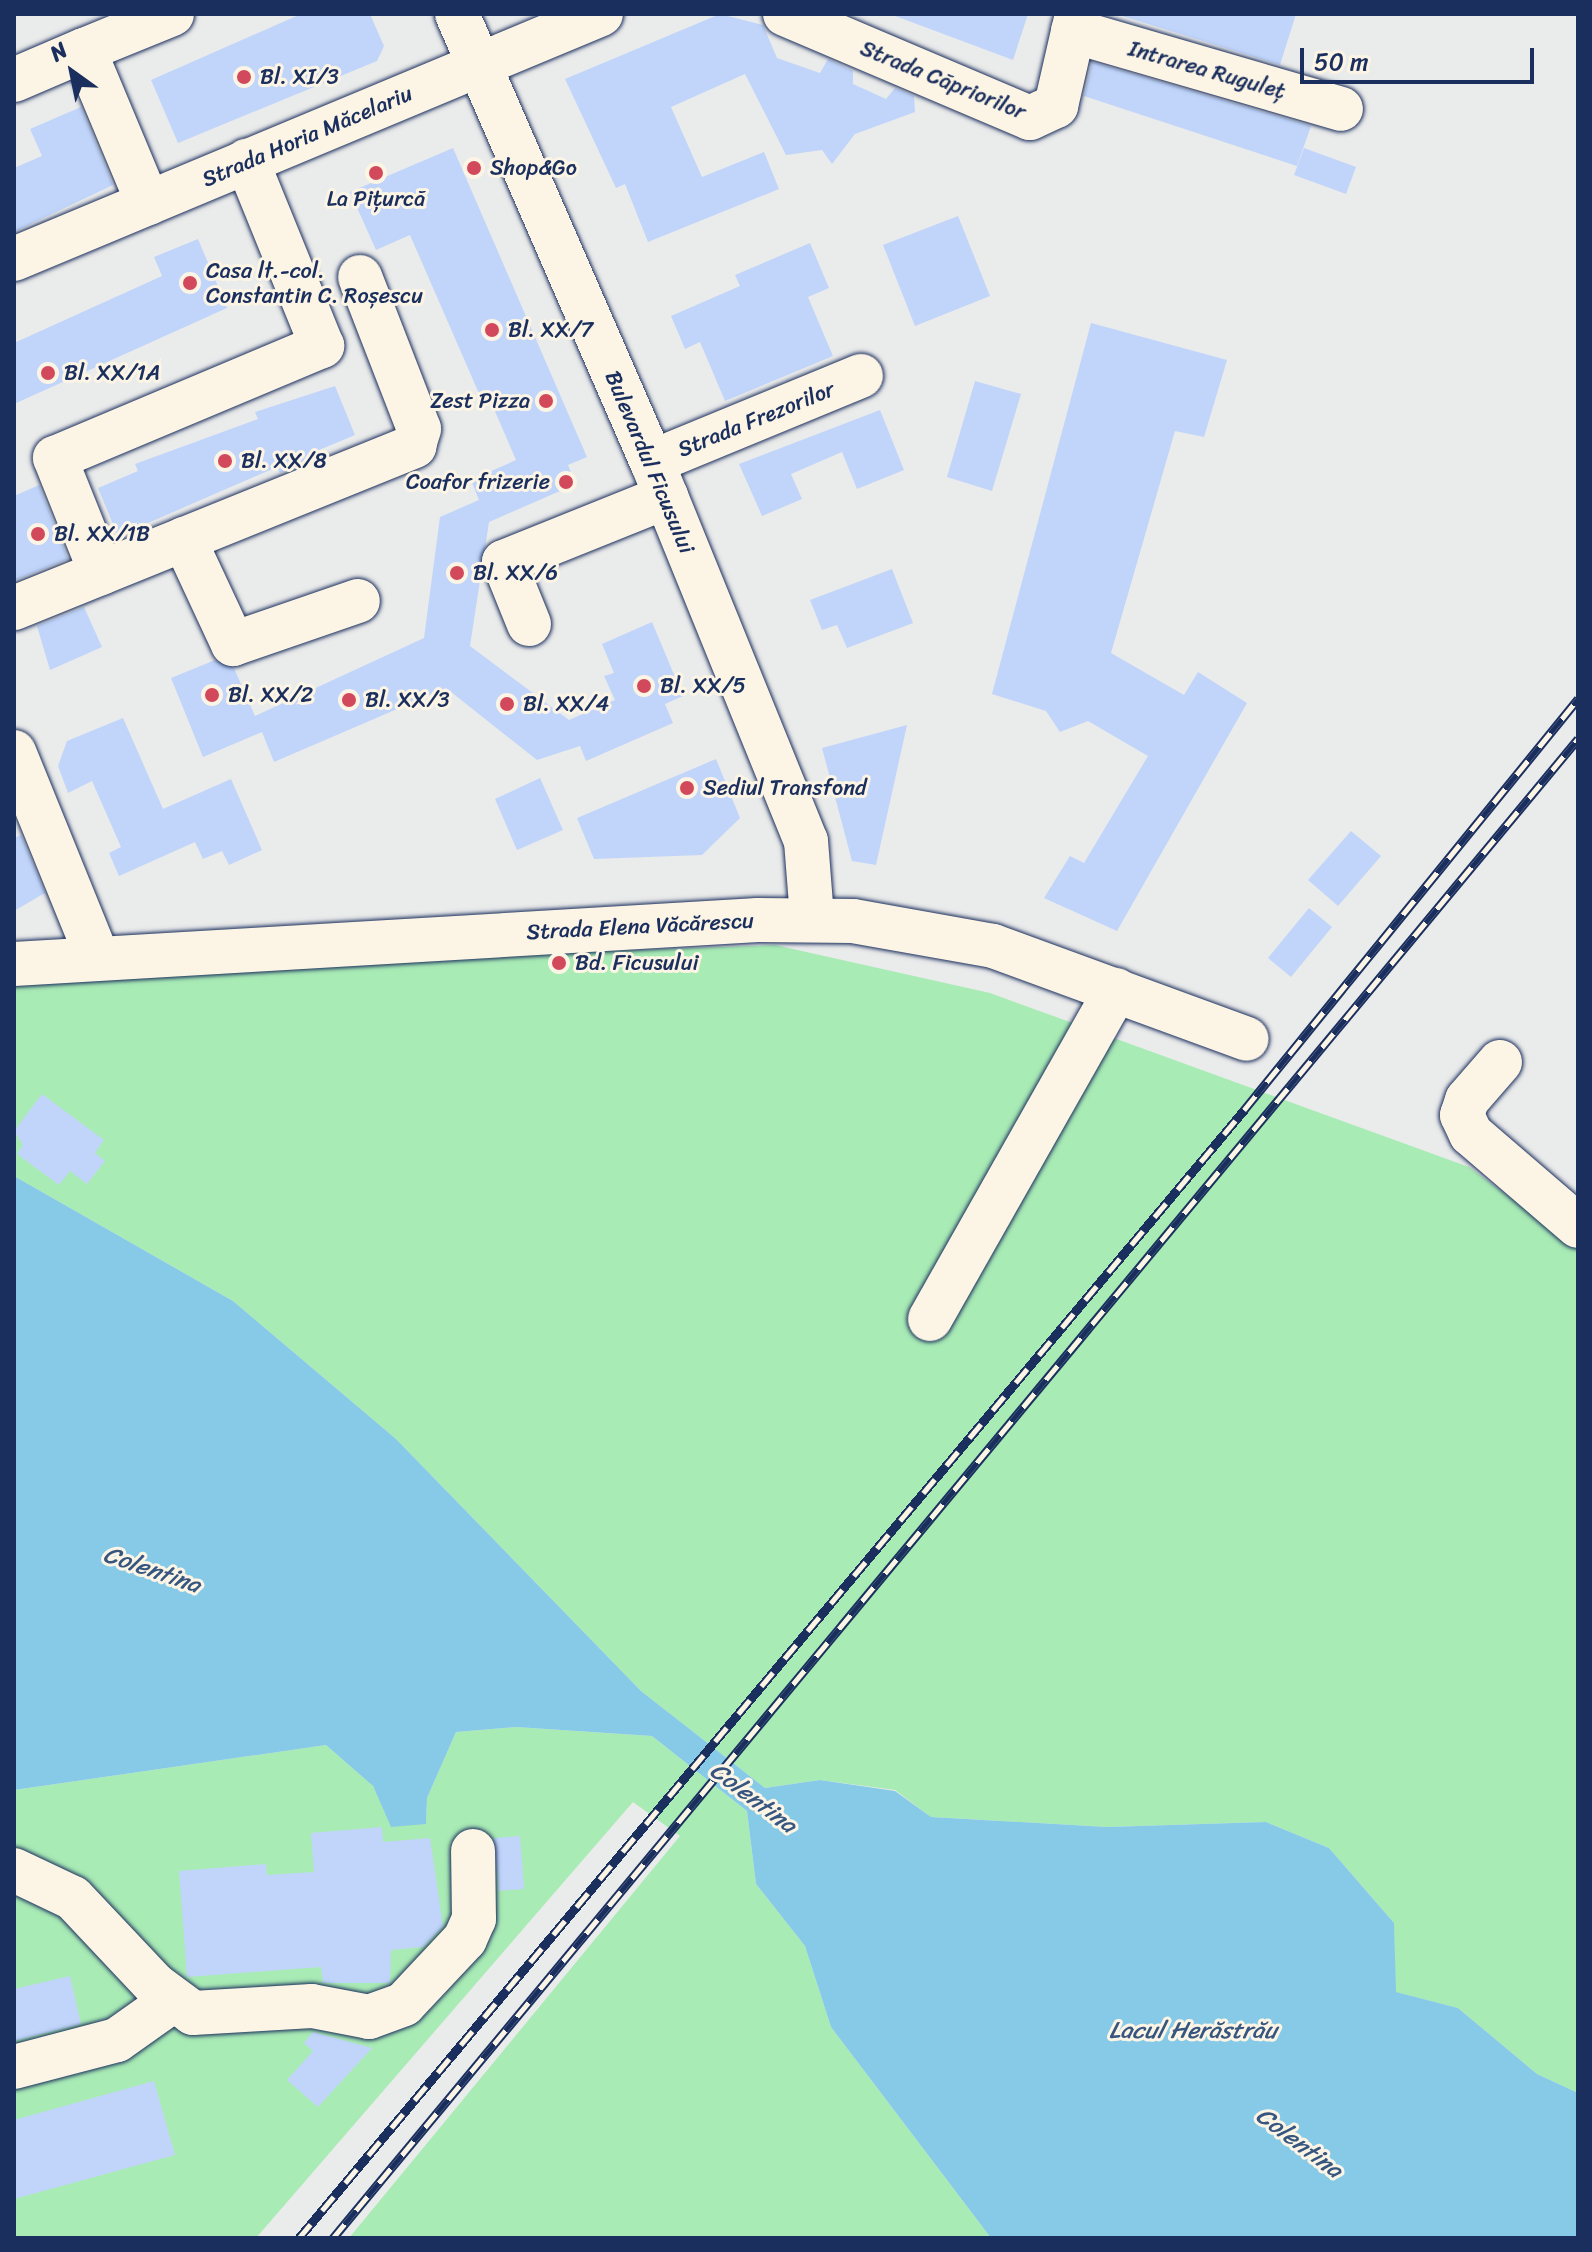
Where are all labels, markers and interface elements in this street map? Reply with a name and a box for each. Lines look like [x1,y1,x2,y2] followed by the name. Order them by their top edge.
[42,31,76,72] text: N
[32,32,112,112] north arrow
[1304,32,1538,82] scale bar
[856,35,1030,125] street label: Strada Căpriorilor
[1126,35,1288,105] street label: Intrarea Ruguleț
[1314,41,1369,83] text: 50 m
[260,64,339,90] place label: Bl. XI/3
[235,68,253,86] marker: Bl. XI/3
[198,80,416,192] street label: Strada Horia Măcelariu
[490,155,577,181] place label: Shop&Go
[465,159,483,177] marker: Shop&Go
[367,164,385,182] marker: La Pițurcă
[327,186,425,212] place label: La Pițurcă
[206,257,423,308] place label: Casa lt.-col. Constantin C. Roșescu
[181,274,199,292] marker: Casa lt.-col. Constantin C. Roșescu
[508,317,593,343] place label: Bl. XX/7
[483,321,501,339] marker: Bl. XX/7
[64,360,160,386] place label: Bl. XX/1A
[39,364,57,382] marker: Bl. XX/1A
[600,367,700,557] street label: Bulevardul Ficusului
[673,375,839,463] street label: Strada Frezorilor
[430,388,530,414] place label: Zest Pizza
[537,392,555,410] marker: Zest Pizza
[241,448,327,474] place label: Bl. XX/8
[216,452,234,470] marker: Bl. XX/8
[406,469,550,495] place label: Coafor frizerie
[557,473,575,491] marker: Coafor frizerie
[54,521,150,547] place label: Bl. XX/1B
[29,525,47,543] marker: Bl. XX/1B
[473,560,558,586] place label: Bl. XX/6
[448,564,466,582] marker: Bl. XX/6
[660,673,746,699] place label: Bl. XX/5
[635,677,653,695] marker: Bl. XX/5
[228,682,313,708] place label: Bl. XX/2
[203,686,221,704] marker: Bl. XX/2
[365,687,450,713] place label: Bl. XX/3
[340,691,358,709] marker: Bl. XX/3
[523,691,609,717] place label: Bl. XX/4
[498,695,516,713] marker: Bl. XX/4
[703,775,865,801] place label: Sediul Transfond
[678,779,696,797] marker: Sediul Transfond
[526,907,754,945] street label: Strada Elena Văcărescu
[575,950,700,976] place label: Bd. Ficusului
[550,954,568,972] marker: Bd. Ficusului
[100,1540,204,1600] water label: Colentina
[704,1756,802,1840] water label: Colentina
[1109,2017,1277,2045] water label: Lacul Herăstrău
[1250,2101,1348,2185] water label: Colentina

